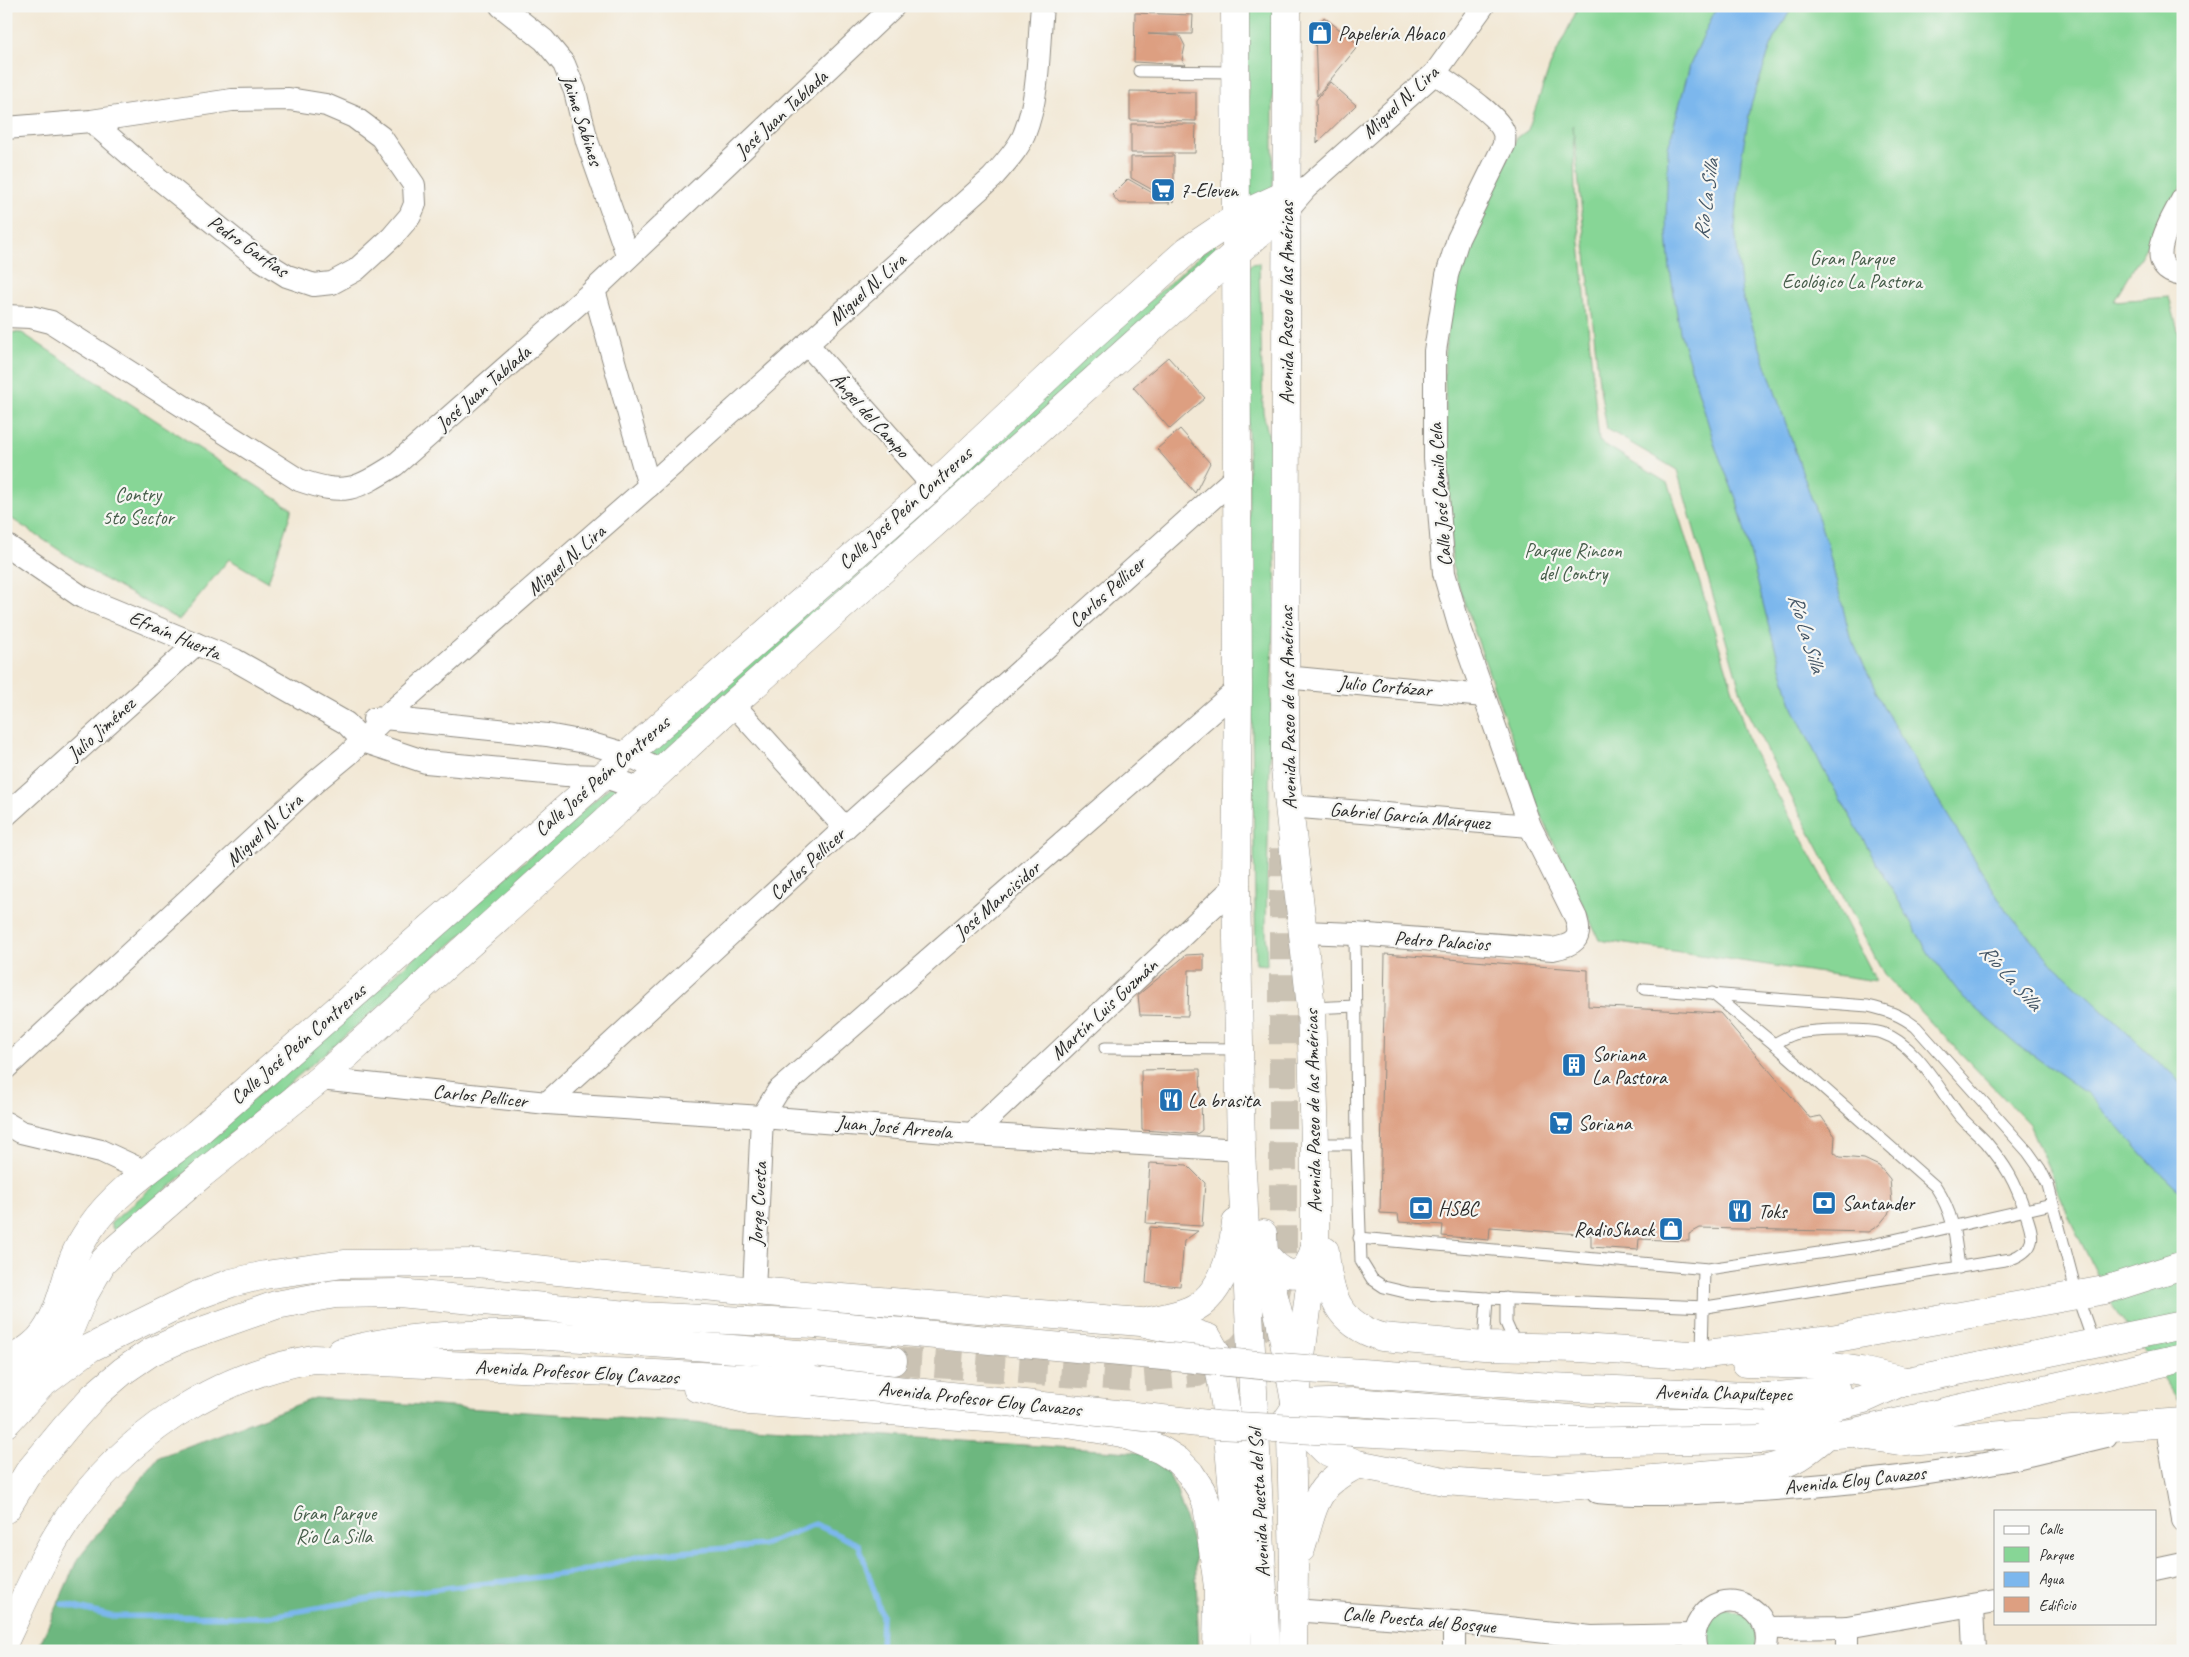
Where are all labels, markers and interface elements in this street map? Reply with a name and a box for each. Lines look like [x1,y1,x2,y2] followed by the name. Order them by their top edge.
[1307,20,1333,46] shop icon: Papelería Abaco
[1338,21,1445,46] place label: Papelería Abaco
[1356,59,1445,144] street label: Miguel N. Lira
[729,63,834,164] street label: José Juan Tablada
[555,70,609,171] street label: Jaime Sabines
[1688,156,1725,241] water label: Río La Silla
[1150,177,1176,203] supermarket icon: 7-Eleven
[1180,178,1239,203] place label: 7-Eleven
[1274,199,1299,405] street label: Avenida Paseo de las Américas
[203,209,295,284] street label: Pedro Garfias
[823,246,913,330] street label: Miguel N. Lira
[1782,246,1924,294] park label: Gran Parque Ecológico La Pastora
[429,339,537,437] street label: José Juan Tablada
[825,367,916,464] street label: Ángel del Campo
[1422,421,1457,567] street label: Calle José Camilo Cela
[833,440,979,575] street label: Calle José Peón Contreras
[102,482,176,530] park label: Contry 5to Sector
[522,518,612,601] street label: Miguel N. Lira
[1524,538,1623,586] park label: Parque Rincon del Contry
[1063,550,1152,633] street label: Carlos Pellicer
[1783,591,1832,677] water label: Río La Silla
[1274,604,1302,810] street label: Avenida Paseo de las Américas
[125,605,226,666] street label: Efraín Huerta
[1336,669,1435,703] street label: Julio Cortázar
[61,691,141,767] street label: Julio Jiménez
[529,709,677,842] street label: Calle José Peón Contreras
[220,787,309,872] street label: Miguel N. Lira
[1329,797,1493,836] street label: Gabriel García Márquez
[764,821,852,906] street label: Carlos Pellicer
[948,854,1047,945] street label: José Mancisidor
[1393,925,1493,957] street label: Pedro Palacios
[1974,938,2049,1017] water label: Río La Silla
[1045,952,1164,1065] street label: Martín Luis Guzmán
[225,977,373,1110] street label: Calle José Peón Contreras
[1299,1007,1327,1213] street label: Avenida Paseo de las Américas
[1592,1042,1668,1090] place label: Soriana La Pastora
[1561,1052,1587,1078] building icon: Soriana La Pastora
[431,1079,530,1114] street label: Carlos Pellicer
[1158,1087,1184,1113] restaurant icon: La brasita
[1188,1088,1261,1113] place label: La brasita
[834,1109,955,1145] street label: Juan José Arreola
[1548,1110,1574,1136] supermarket icon: Soriana
[1578,1111,1633,1136] place label: Soriana
[743,1160,773,1247] street label: Jorge Cuesta
[1811,1190,1837,1216] bank icon: Santander
[1842,1191,1916,1216] place label: Santander
[1408,1195,1434,1221] bank icon: HSBC
[1438,1196,1480,1221] place label: HSBC
[1727,1198,1753,1224] restaurant icon: Toks
[1758,1199,1789,1224] place label: Toks
[1658,1216,1684,1242] shop icon: RadioShack
[1574,1217,1656,1242] place label: RadioShack
[475,1354,681,1390] street label: Avenida Profesor Eloy Cavazos
[877,1376,1085,1422] street label: Avenida Profesor Eloy Cavazos
[1655,1379,1793,1407] street label: Avenida Chapultepec
[1242,1424,1275,1578] street label: Avenida Puesta del Sol
[1783,1460,1929,1500] street label: Avenida Eloy Cavazos
[292,1501,378,1549] park label: Gran Parque Río La Silla
[1994,1510,2156,1624] legend
[2039,1520,2064,1539] text: Calle
[2039,1546,2075,1565] text: Parque
[2039,1570,2064,1589] text: Agua
[2039,1596,2077,1615] text: Edificio
[1341,1601,1498,1639] street label: Calle Puesta del Bosque

